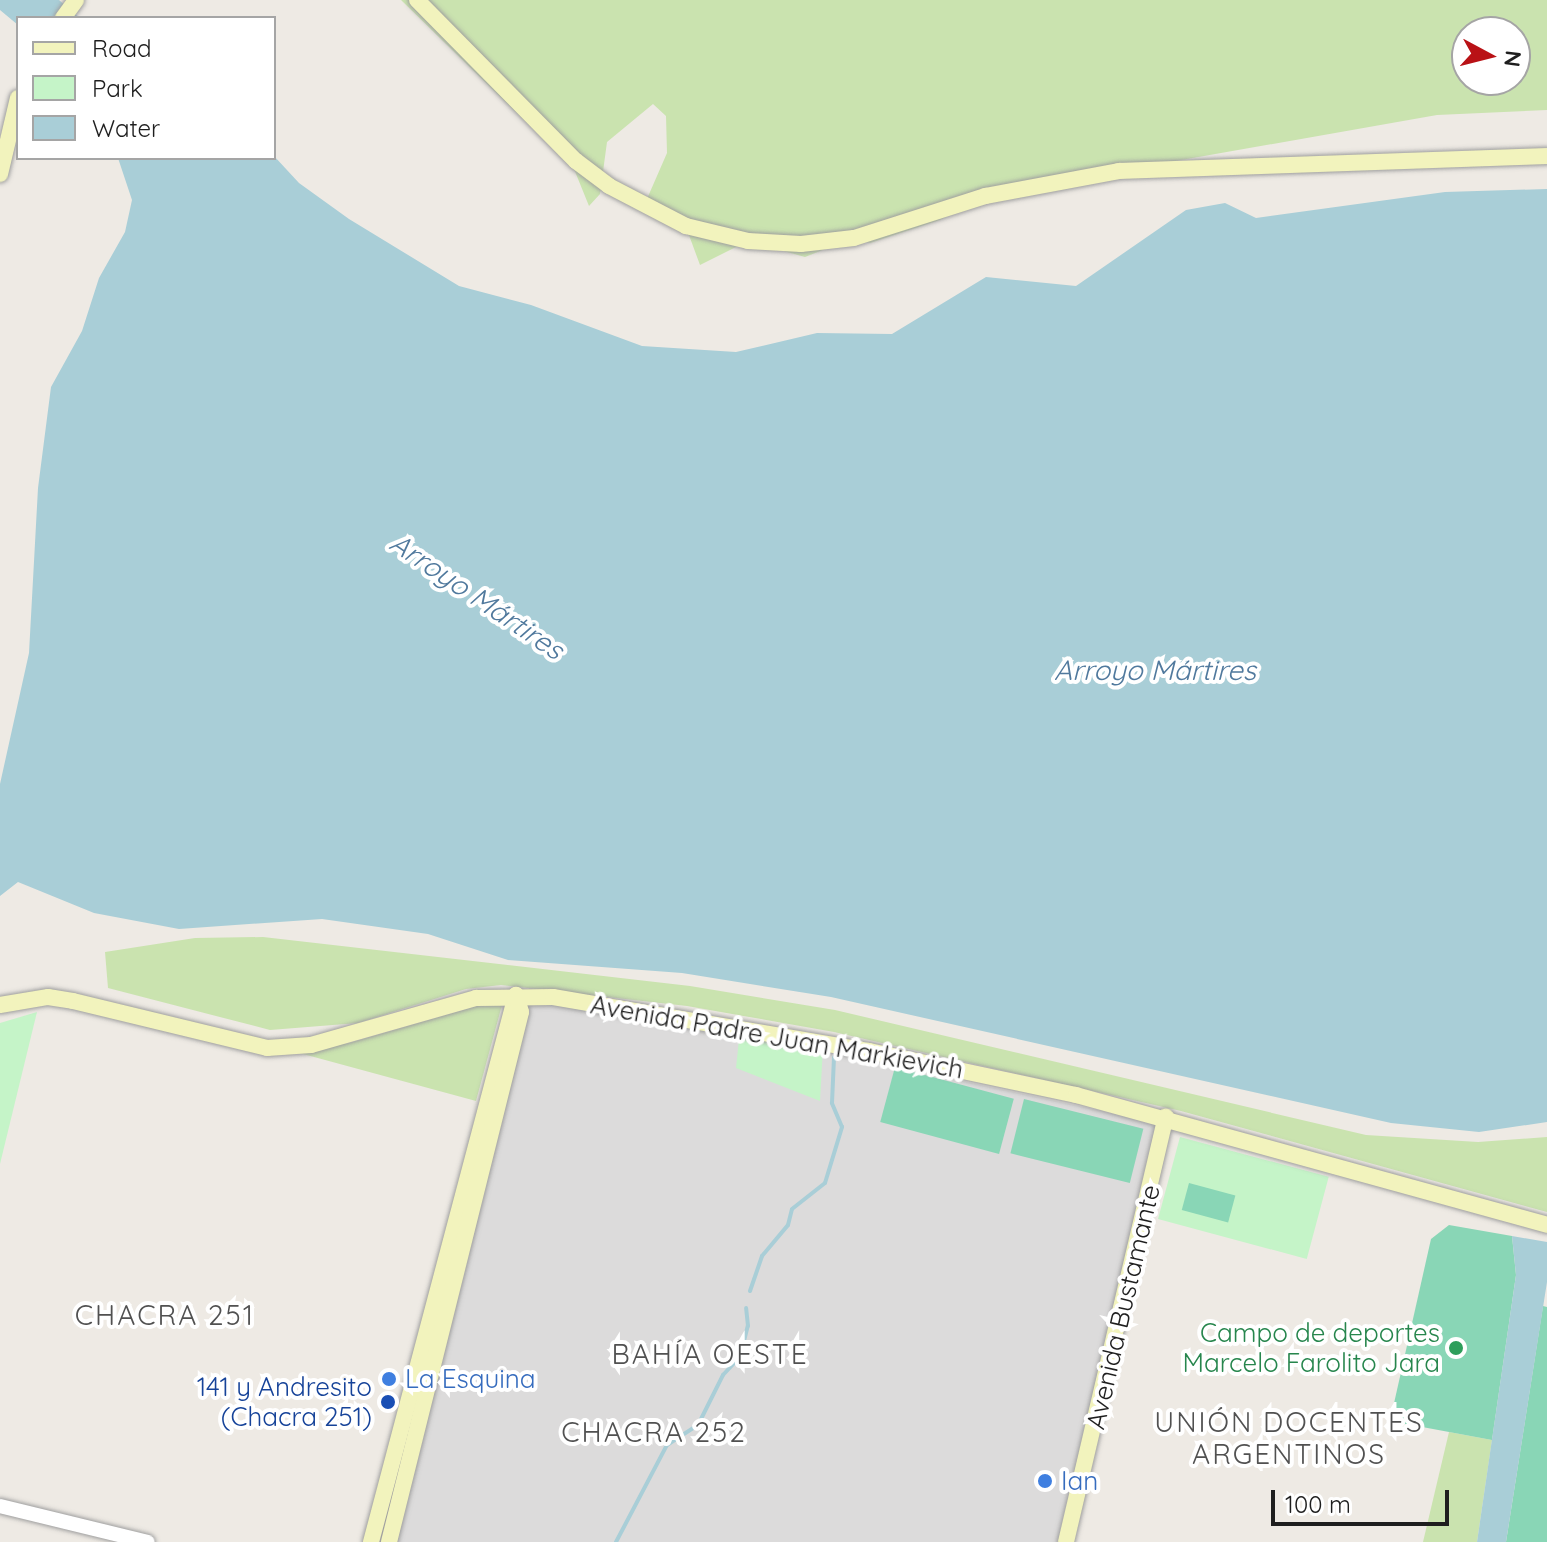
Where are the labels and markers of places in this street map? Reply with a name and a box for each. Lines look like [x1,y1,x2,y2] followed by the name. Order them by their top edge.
[1182,1317,1440,1378] place label: Campo de deportes Marcelo Farolito Jara
[1447,1339,1465,1357] marker: Campo de deportes Marcelo Farolito Jara
[405,1363,536,1395] place label: La Esquina
[380,1370,398,1388] marker: La Esquina
[197,1371,372,1432] place label: 141 y Andresito (Chacra 251)
[379,1393,397,1411] marker: 141 y Andresito (Chacra 251)
[1061,1465,1098,1497] place label: Ian
[1036,1472,1054,1490] marker: Ian

